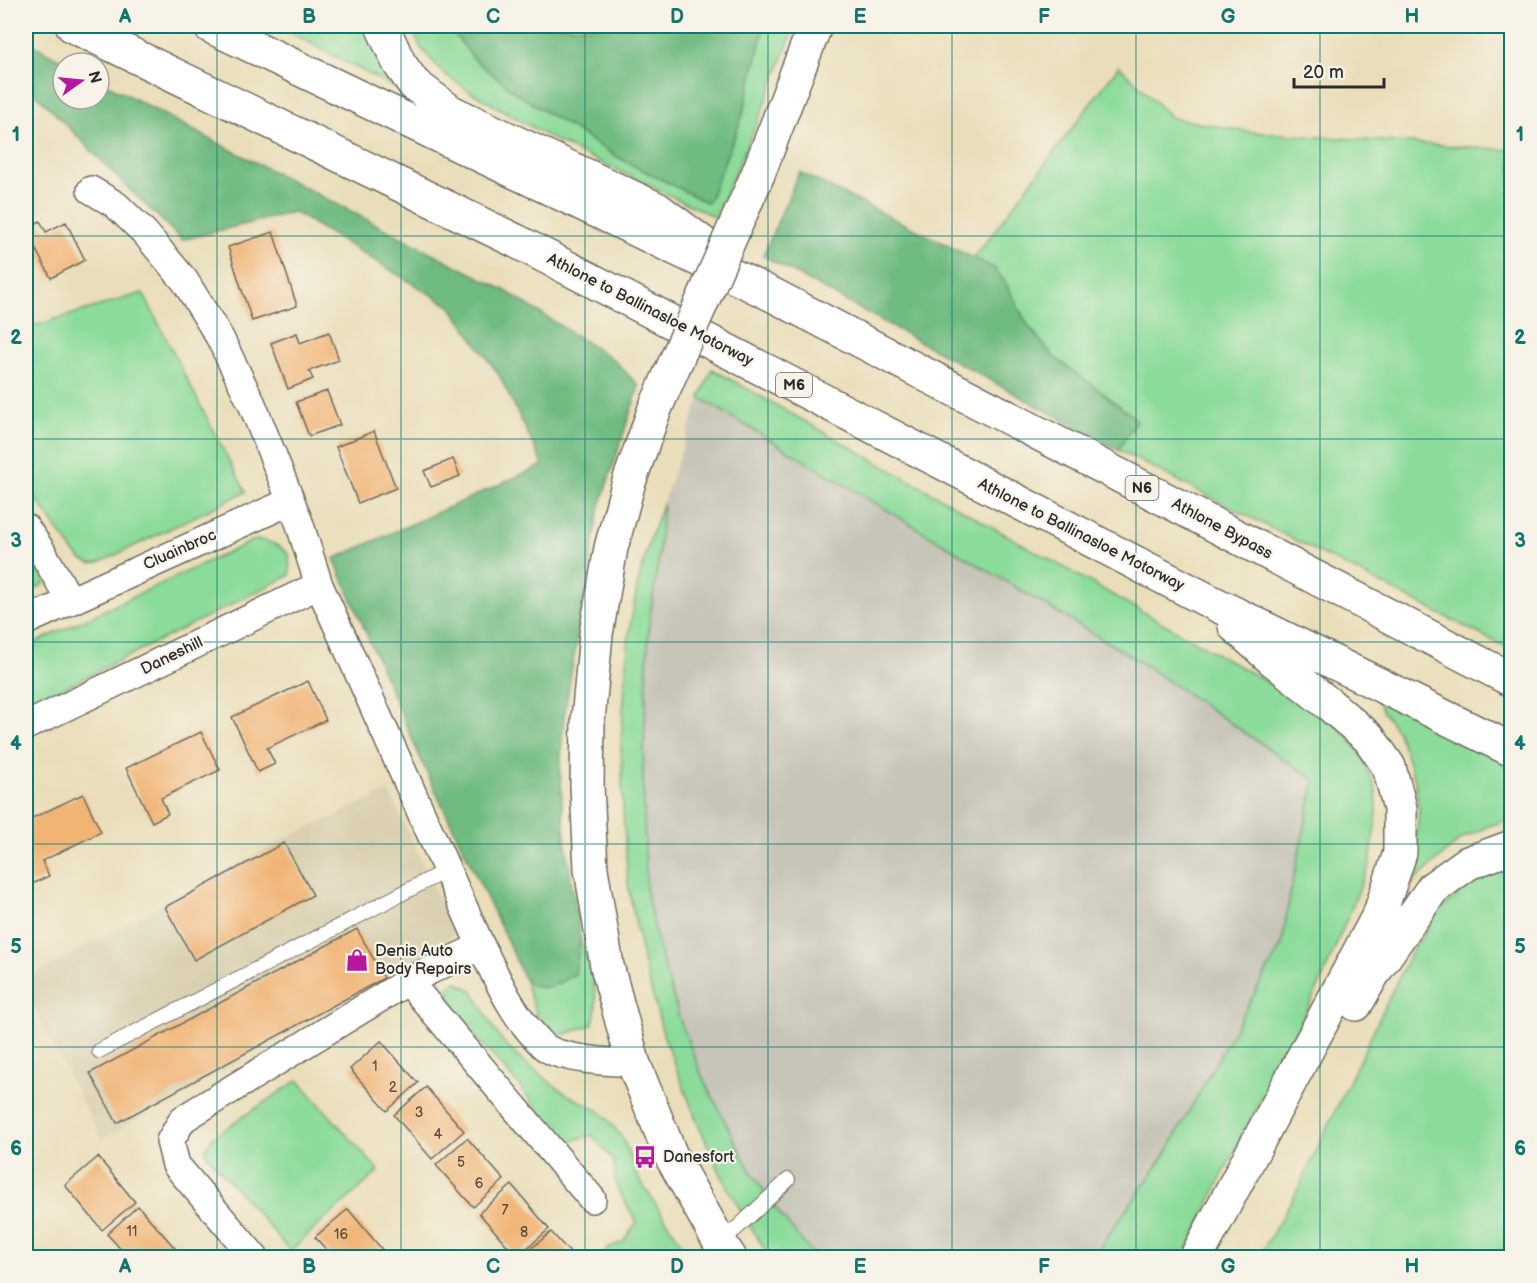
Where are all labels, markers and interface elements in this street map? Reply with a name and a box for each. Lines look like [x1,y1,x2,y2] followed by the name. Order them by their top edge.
[118,5,132,29] text: A
[302,5,316,29] text: B
[486,5,500,29] text: C
[670,5,684,29] text: D
[854,5,867,29] text: E
[1038,5,1050,29] text: F
[1221,5,1236,29] text: G
[1405,5,1419,29] text: H
[51,51,111,111] north arrow
[1294,51,1384,89] scale bar
[1303,62,1344,83] text: 20 m
[83,69,105,86] text: N
[12,123,20,147] text: 1
[1516,123,1524,147] text: 1
[544,250,757,371] street label: Athlone to Ballinasloe Motorway
[10,326,22,350] text: 2
[1514,326,1526,350] text: 2
[776,373,812,397] road number: M6
[975,475,1188,596] street label: Athlone to Ballinasloe Motorway
[1126,476,1158,500] road number: N6
[1168,494,1276,564] street label: Athlone Bypass
[141,525,219,575] street label: Cluainbroc
[10,529,22,553] text: 3
[1514,529,1526,553] text: 3
[138,633,206,679] street label: Daneshill
[10,732,22,756] text: 4
[1514,732,1526,756] text: 4
[10,935,22,959] text: 5
[1514,935,1526,959] text: 5
[375,942,471,979] place label: Denis Auto Body Repairs
[344,947,370,973] shop icon: Denis Auto Body Repairs
[372,1058,378,1075] house number: 1
[389,1079,398,1096] house number: 2
[415,1104,423,1121] house number: 3
[434,1126,443,1143] house number: 4
[10,1137,22,1161] text: 6
[1514,1137,1526,1161] text: 6
[632,1144,658,1170] bus stop icon: Danesfort
[663,1148,734,1167] place label: Danesfort
[457,1154,465,1171] house number: 5
[475,1175,484,1192] house number: 6
[502,1202,509,1219] house number: 7
[127,1223,137,1240] house number: 11
[520,1224,528,1241] house number: 8
[334,1226,348,1243] house number: 16
[118,1255,132,1279] text: A
[302,1255,316,1279] text: B
[486,1255,500,1279] text: C
[670,1255,684,1279] text: D
[854,1255,867,1279] text: E
[1038,1255,1050,1279] text: F
[1221,1255,1236,1279] text: G
[1405,1255,1419,1279] text: H

